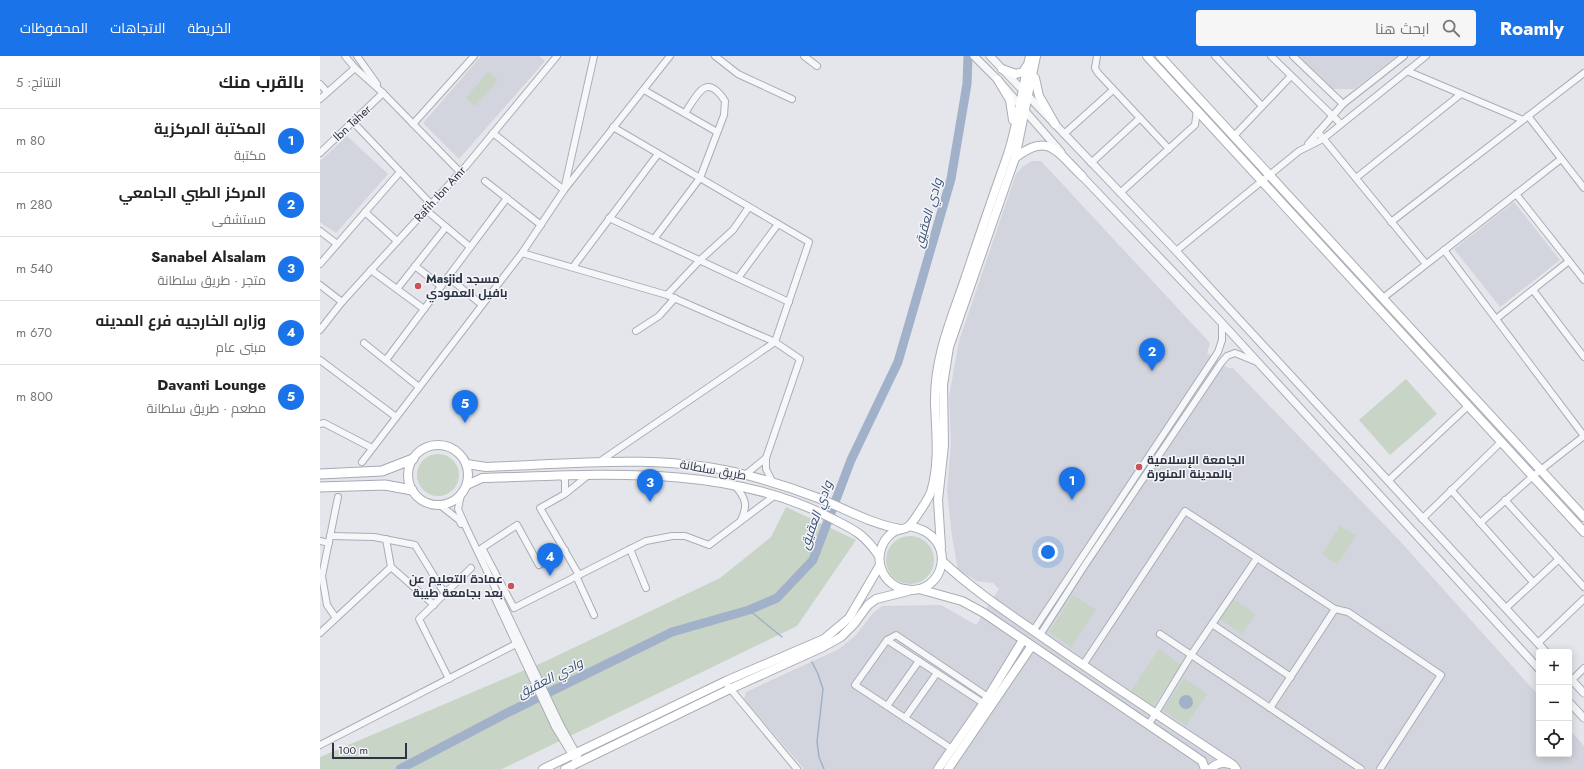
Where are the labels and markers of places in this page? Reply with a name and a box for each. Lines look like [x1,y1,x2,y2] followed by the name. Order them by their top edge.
[426,270,508,303] place label: Masjid مسجد بافيل العمودي
[413,281,423,291] marker: Masjid مسجد بافيل العمودي
[1139,338,1165,371] pin: 2
[452,390,478,423] pin: 5
[1147,451,1245,483] place label: الجامعة الإسلامية بالمدينة المنورة
[1134,462,1144,472] marker: الجامعة الإسلامية بالمدينة المنورة
[1059,467,1085,500] pin: 1
[637,469,663,502] pin: 3
[537,543,563,576] pin: 4
[409,570,503,602] place label: عمادة التعليم عن بعد بجامعة طيبة
[506,581,516,591] marker: عمادة التعليم عن بعد بجامعة طيبة

